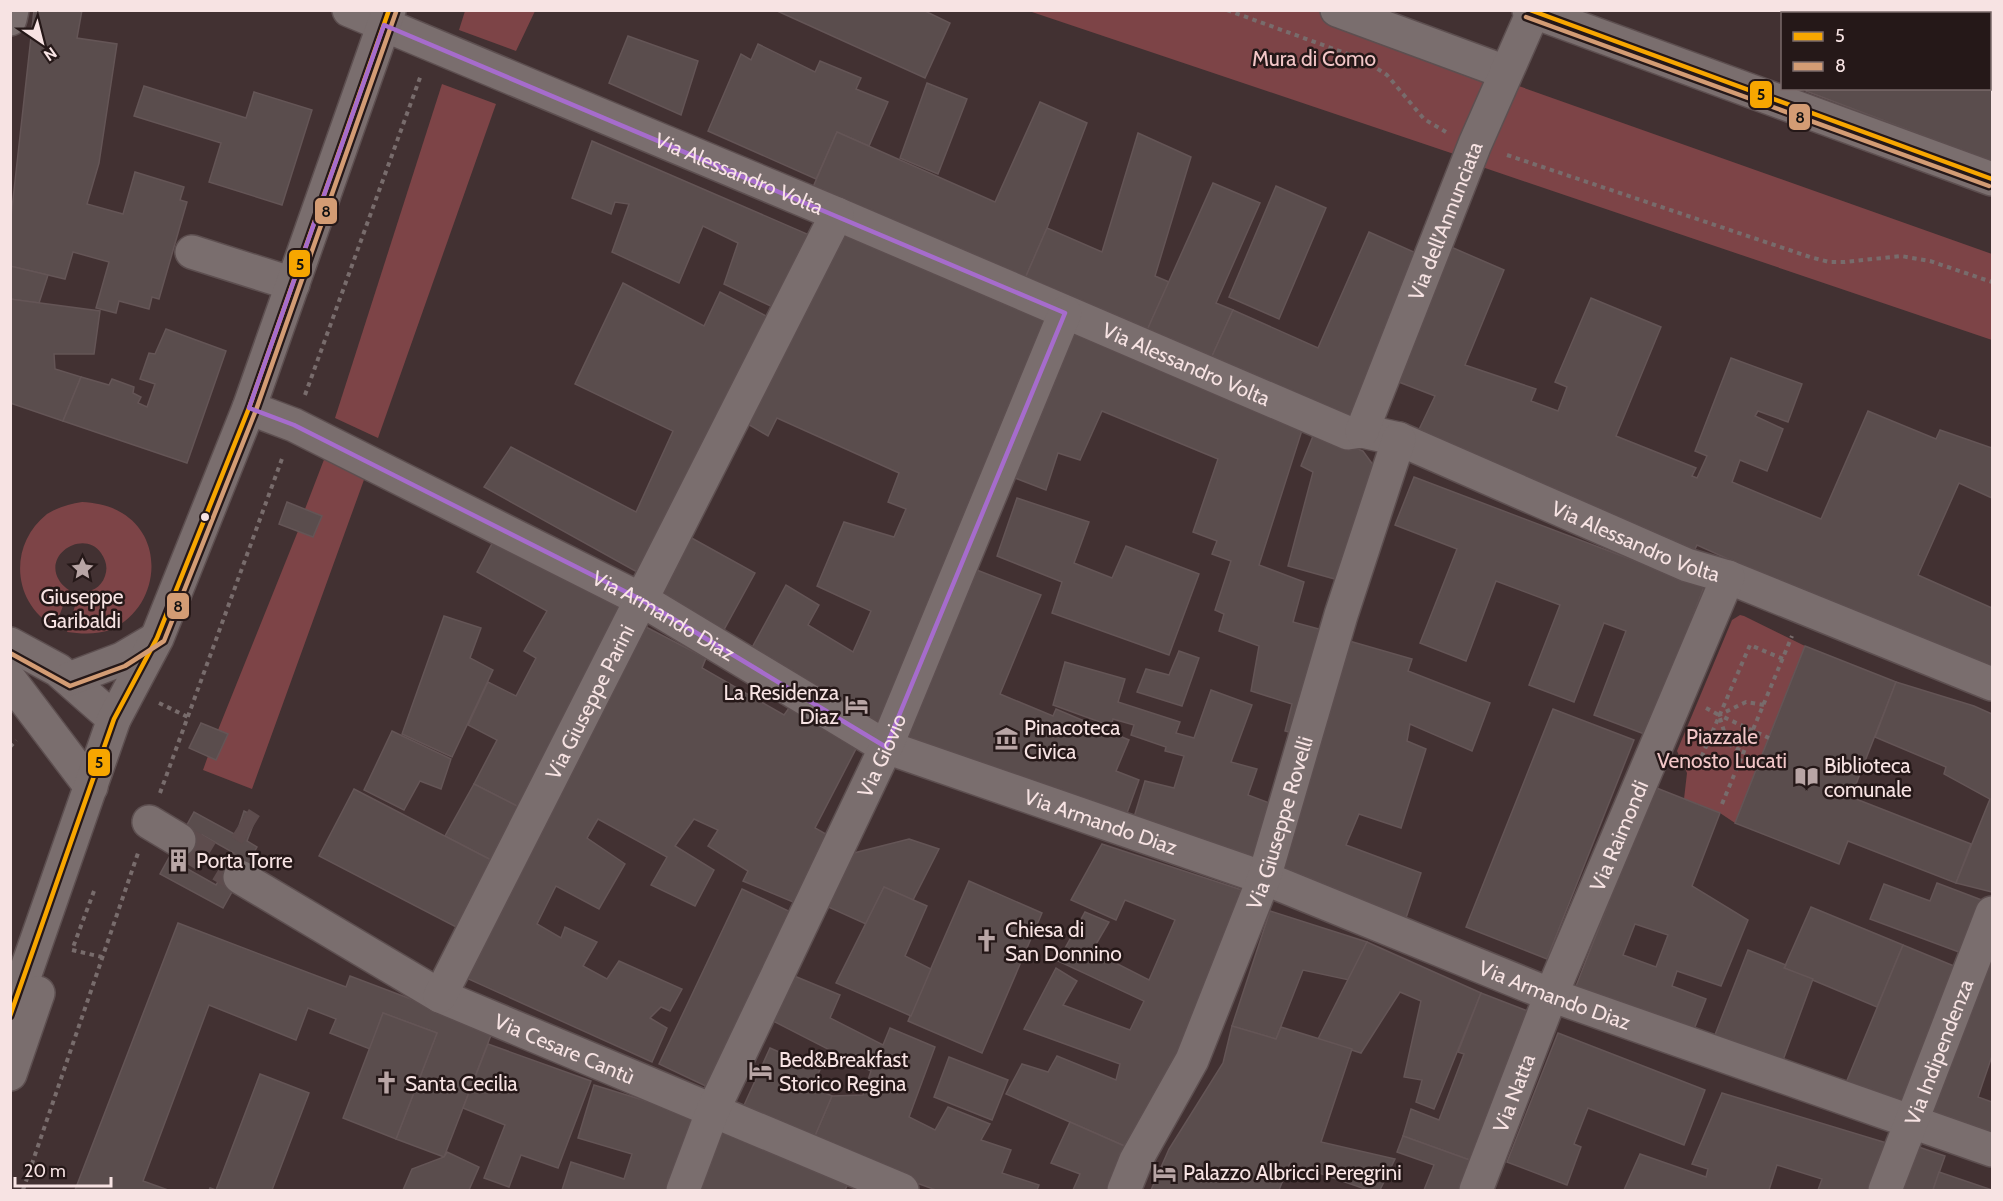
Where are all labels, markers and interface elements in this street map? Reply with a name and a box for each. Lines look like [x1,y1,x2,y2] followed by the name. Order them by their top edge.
[12,12,72,72] north arrow
[1781,12,1991,90] legend
[1835,25,1845,47] text: 5
[40,43,60,65] text: N
[1252,46,1376,71] park label: Mura di Como
[1835,55,1846,77] text: 8
[1749,80,1773,109] line badge: 5
[1757,85,1765,104] text: 5
[1788,103,1811,131] line badge: 8
[1795,108,1805,127] text: 8
[651,127,827,219] street label: Via Alessandro Volta
[1402,138,1487,304] street label: Via dell'Annunciata
[314,197,338,225] line badge: 8
[321,202,331,221] text: 8
[288,249,311,278] line badge: 5
[296,255,304,274] text: 5
[1099,317,1274,411] street label: Via Alessandro Volta
[1548,495,1723,587] street label: Via Alessandro Volta
[199,511,211,523] unlabelled marker
[69,555,95,581] place icon: Giuseppe Garibaldi
[588,565,740,666] street label: Via Armando Diaz
[40,584,124,633] place label: Giuseppe Garibaldi
[166,592,190,620] line badge: 8
[173,597,183,616] text: 8
[540,620,639,783] street label: Via Giuseppe Parini
[723,680,839,729] place label: La Residenza Diaz
[844,691,870,717] hotel icon: La Residenza Diaz
[851,710,911,801] street label: Via Giovio
[1024,715,1120,764] place label: Pinacoteca Civica
[1657,724,1787,773] park label: Piazzale Venosto Lucati
[993,726,1019,752] museum icon: Pinacoteca Civica
[1240,733,1317,913] street label: Via Giuseppe Rovelli
[87,748,111,777] line badge: 5
[95,753,103,772] text: 5
[1824,753,1912,802] place label: Biblioteca comunale
[1793,764,1819,790] library icon: Biblioteca comunale
[1584,776,1653,895] street label: Via Raimondi
[1021,783,1181,860] street label: Via Armando Diaz
[165,847,191,873] building icon: Porta Torre
[196,848,293,873] place label: Porta Torre
[1005,917,1122,966] place label: Chiesa di San Donnino
[974,928,1000,954] church icon: Chiesa di San Donnino
[1475,954,1634,1035] street label: Via Armando Diaz
[1899,975,1978,1128] street label: Via Indipendenza
[491,1008,639,1089] street label: Via Cesare Cantù
[779,1047,908,1096] place label: Bed&Breakfast Storico Regina
[1487,1050,1540,1136] street label: Via Natta
[748,1058,774,1084] hotel icon: Bed&Breakfast Storico Regina
[374,1070,400,1096] church icon: Santa Cecilia
[405,1071,518,1096] place label: Santa Cecilia
[15,1150,111,1188] scale bar
[1152,1159,1178,1185] hotel icon: Palazzo Albricci Peregrini
[24,1160,66,1182] text: 20 m
[1183,1160,1402,1185] place label: Palazzo Albricci Peregrini

